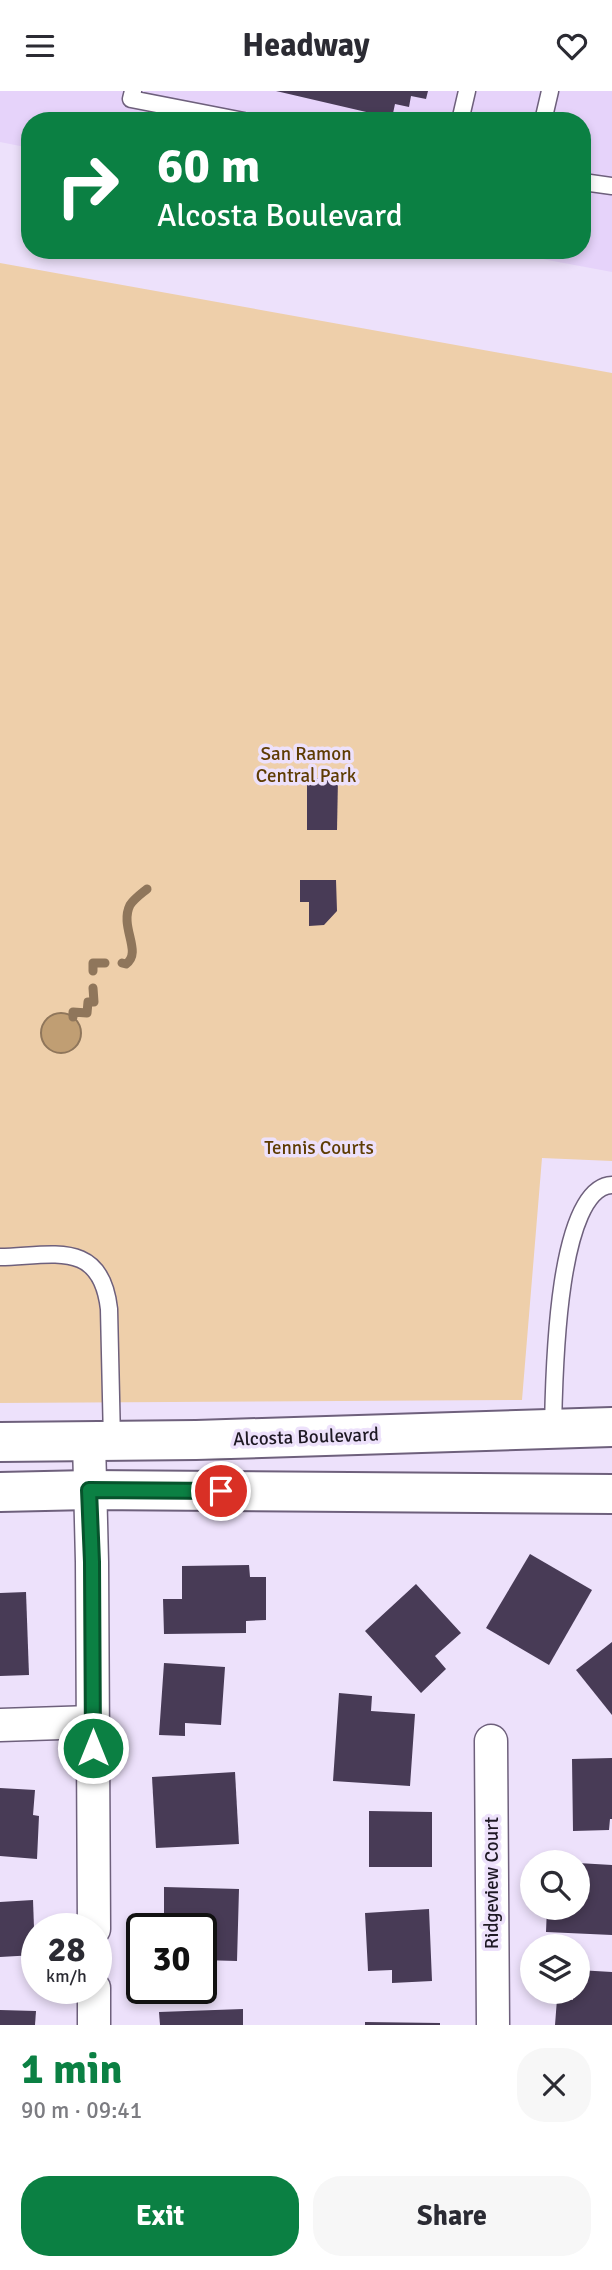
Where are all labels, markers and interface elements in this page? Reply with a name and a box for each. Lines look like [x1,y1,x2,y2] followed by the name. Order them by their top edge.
[242,26,370,65] text: Headway
[21,27,59,65] icon: menu
[553,27,591,65] icon: heart
[157,136,260,196] text: 60 m
[42,140,133,231] icon: right
[157,196,403,235] text: Alcosta Boulevard
[256,742,357,788] park label: San Ramon Central Park
[264,1136,374,1160] park label: Tennis Courts
[233,1422,379,1452] street label: Alcosta Boulevard
[191,1461,251,1521] pin
[202,1472,240,1510] icon: arrive
[56,1711,130,1785] position arrow
[480,1816,504,1949] street label: Ridgeview Court
[520,1850,590,2004] map controls
[520,1850,590,1920] button: search
[126,1913,217,2004] speed limit sign: 30
[48,1928,85,1971] text: 28
[520,1934,590,2004] button: layers
[46,1965,87,1987] text: km/h
[21,2044,122,2095] text: 1 min
[517,2048,591,2122] button: close
[21,2096,142,2125] text: 90 m · 09:41
[21,2176,299,2256] button: Exit
[313,2176,591,2256] button: Share

